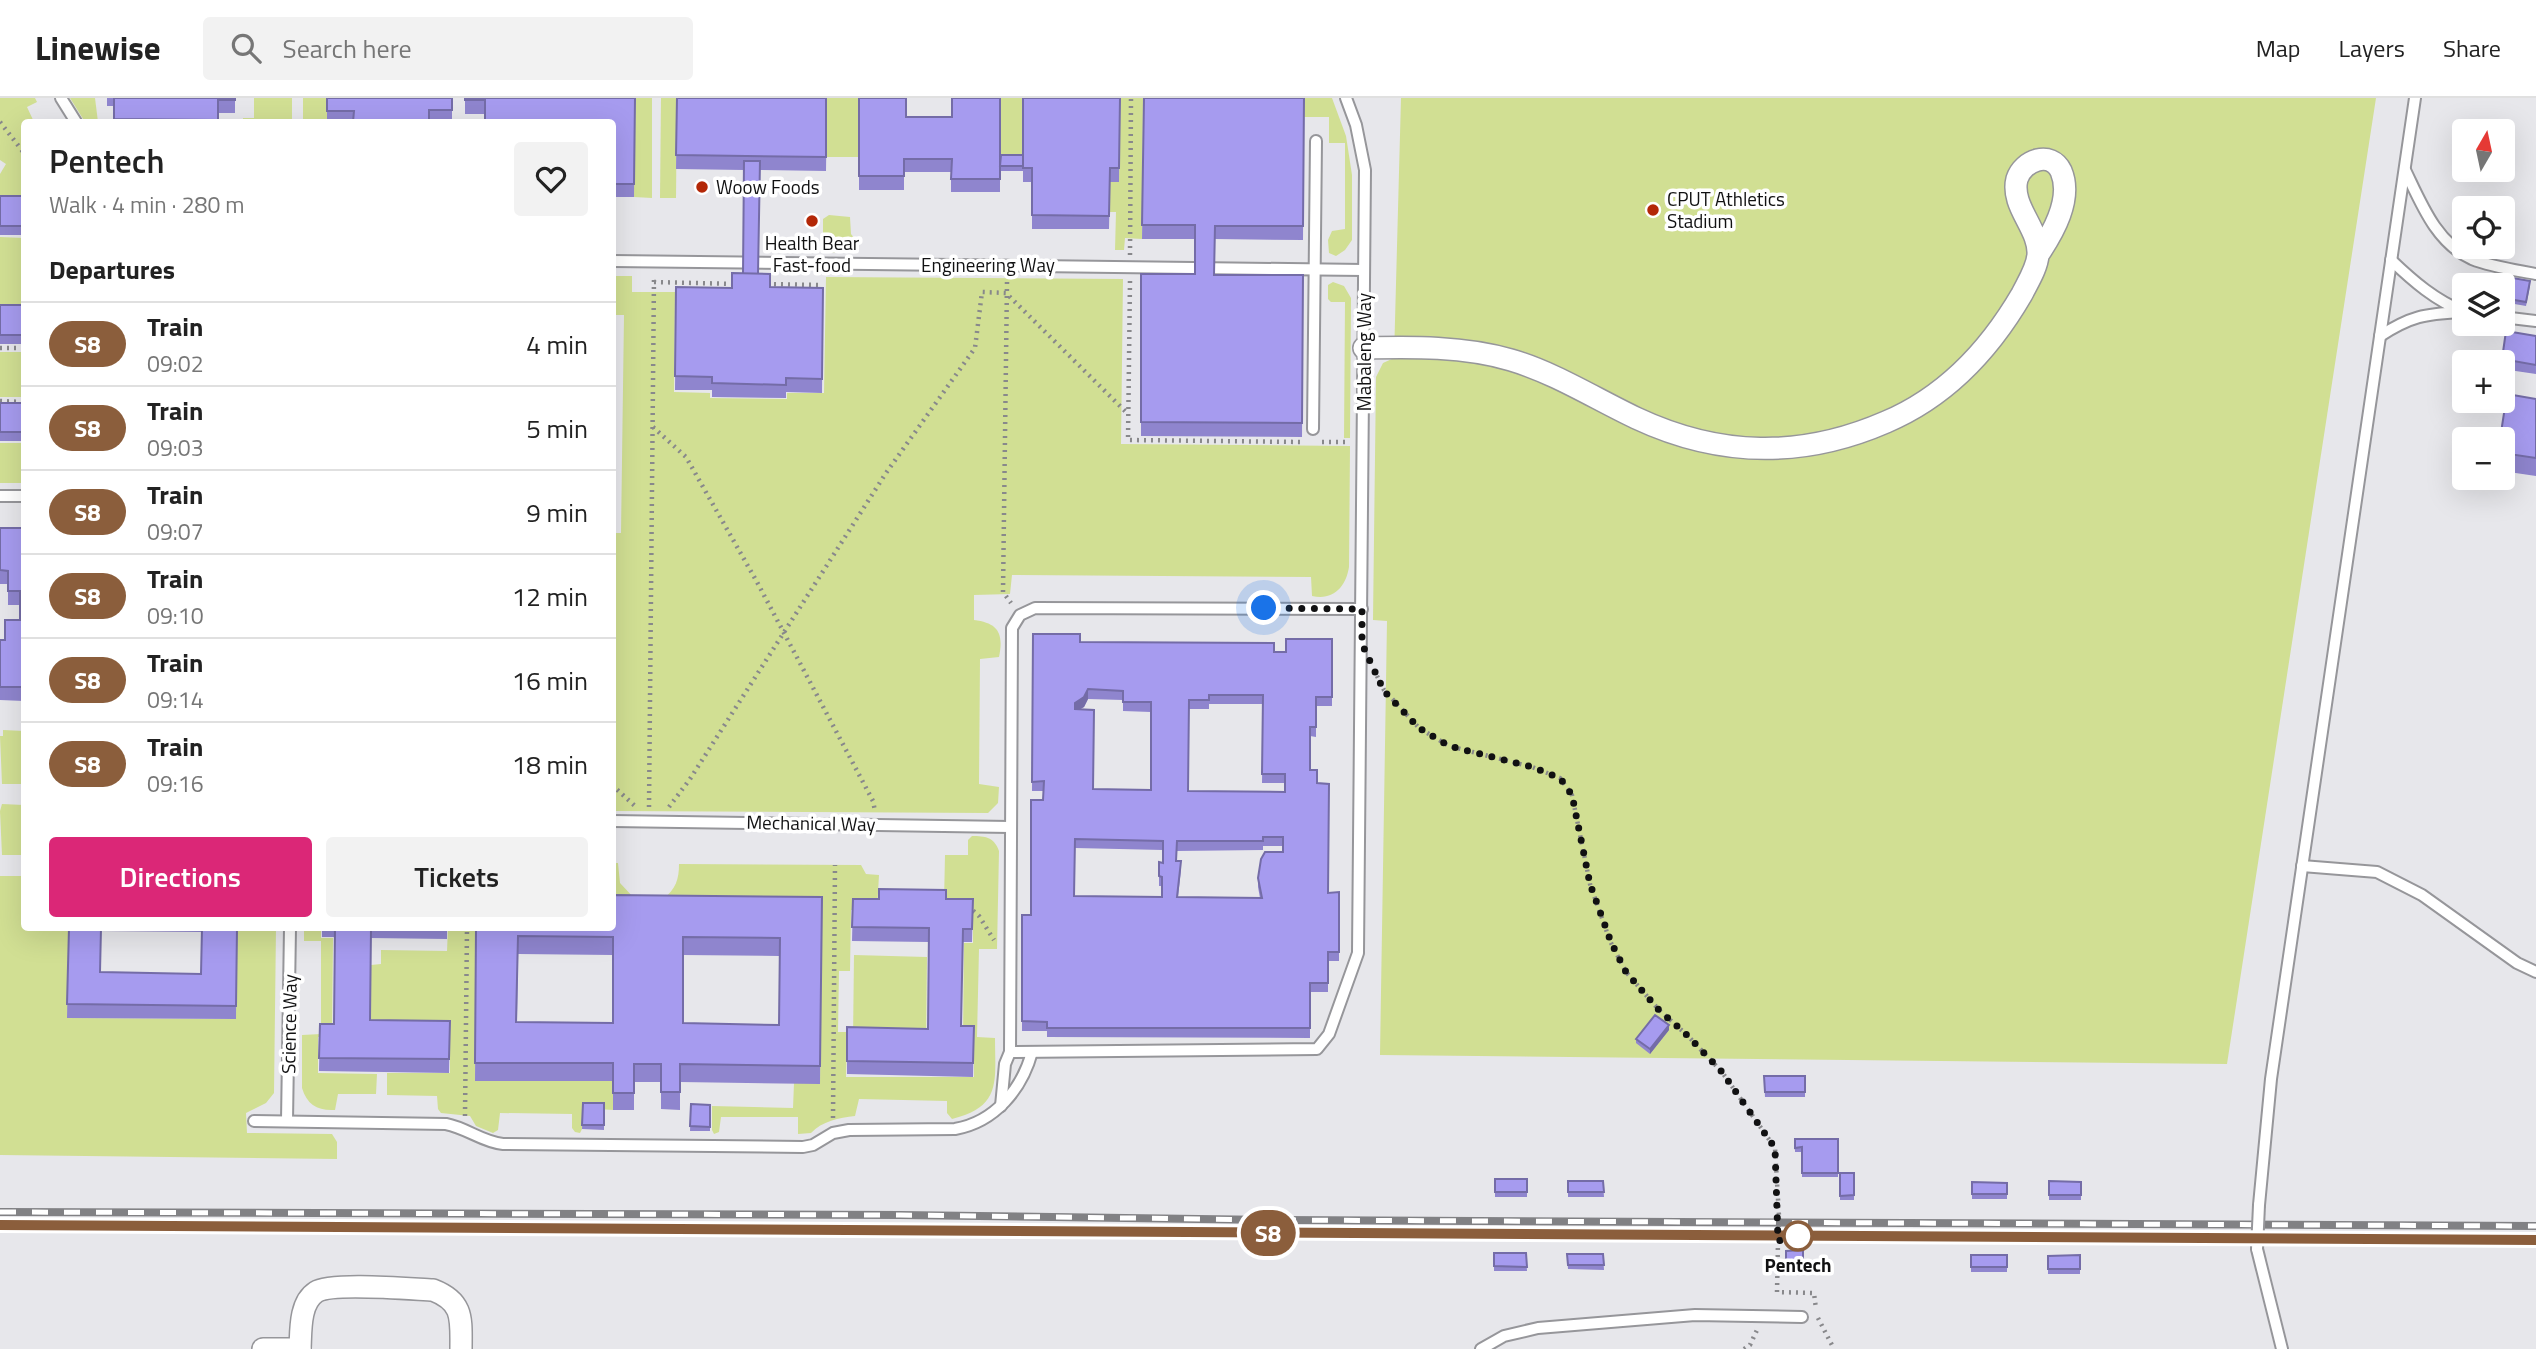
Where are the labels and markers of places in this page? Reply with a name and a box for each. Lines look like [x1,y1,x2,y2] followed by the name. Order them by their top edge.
[716,172,820,201] place label: Woow Foods
[694,179,710,195] marker: Woow Foods
[1667,184,1785,235] place label: CPUT Athletics Stadium
[1645,202,1661,218] marker: CPUT Athletics Stadium
[804,213,820,229] marker: Health Bear Fast-food
[765,228,860,279] place label: Health Bear Fast-food
[1783,1221,1813,1251] marker: Pentech
[1765,1250,1831,1279] place label: Pentech

